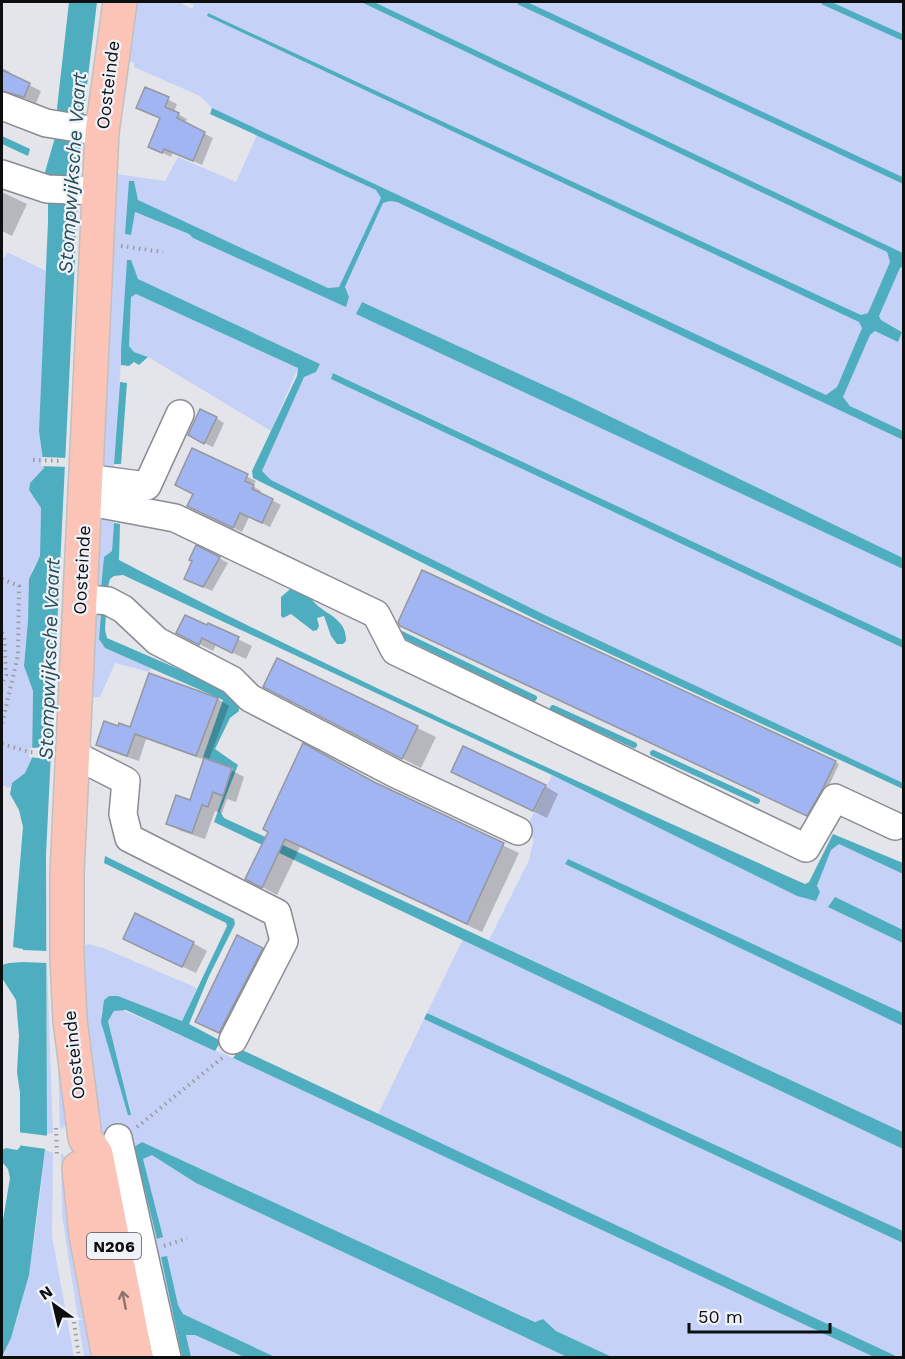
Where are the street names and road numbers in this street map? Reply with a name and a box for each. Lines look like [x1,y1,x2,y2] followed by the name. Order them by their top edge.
[92,39,123,131] street label: Oosteinde
[69,525,94,615] street label: Oosteinde
[58,1010,89,1101] street label: Oosteinde
[87,1233,141,1259] road number: N206

